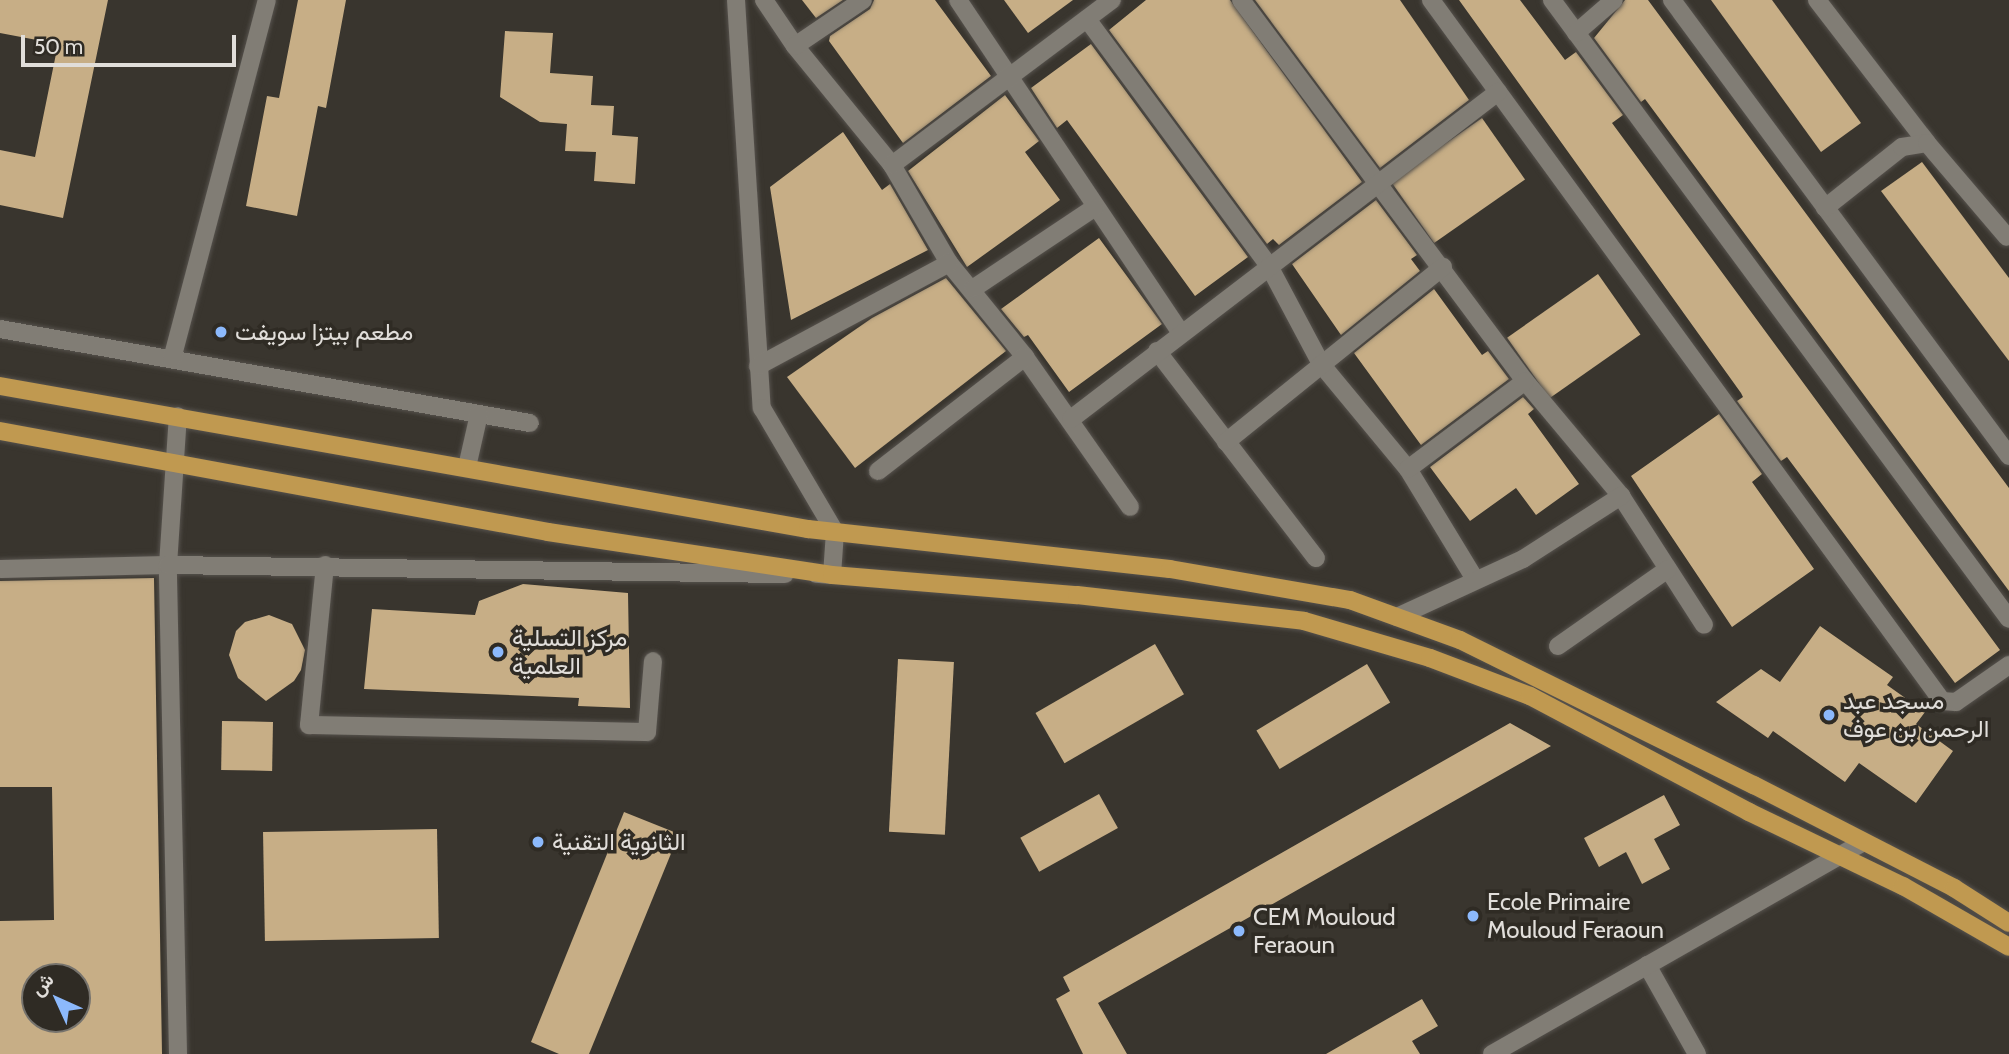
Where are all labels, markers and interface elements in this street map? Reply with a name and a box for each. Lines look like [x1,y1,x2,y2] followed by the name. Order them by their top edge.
[24,21,240,65] scale bar
[34,34,83,59] text: 50 m
[235,318,413,346] place label: مطعم بيتزا سويفت
[213,324,229,340] marker: مطعم بيتزا سويفت
[512,624,627,680] place label: مركز التسلية العلمية
[490,644,506,660] marker: مركز التسلية العلمية
[1843,687,1989,743] place label: مسجد عبد الرحمن بن عوف
[1821,707,1837,723] marker: مسجد عبد الرحمن بن عوف
[552,828,686,856] place label: الثانوية التقنية
[530,834,546,850] marker: الثانوية التقنية
[1487,888,1664,944] place label: Ecole Primaire Mouloud Feraoun
[1253,903,1396,959] place label: CEM Mouloud Feraoun
[1465,908,1481,924] marker: Ecole Primaire Mouloud Feraoun
[1231,923,1247,939] marker: CEM Mouloud Feraoun
[21,963,91,1033] north arrow
[26,968,58,1000] text: ش

